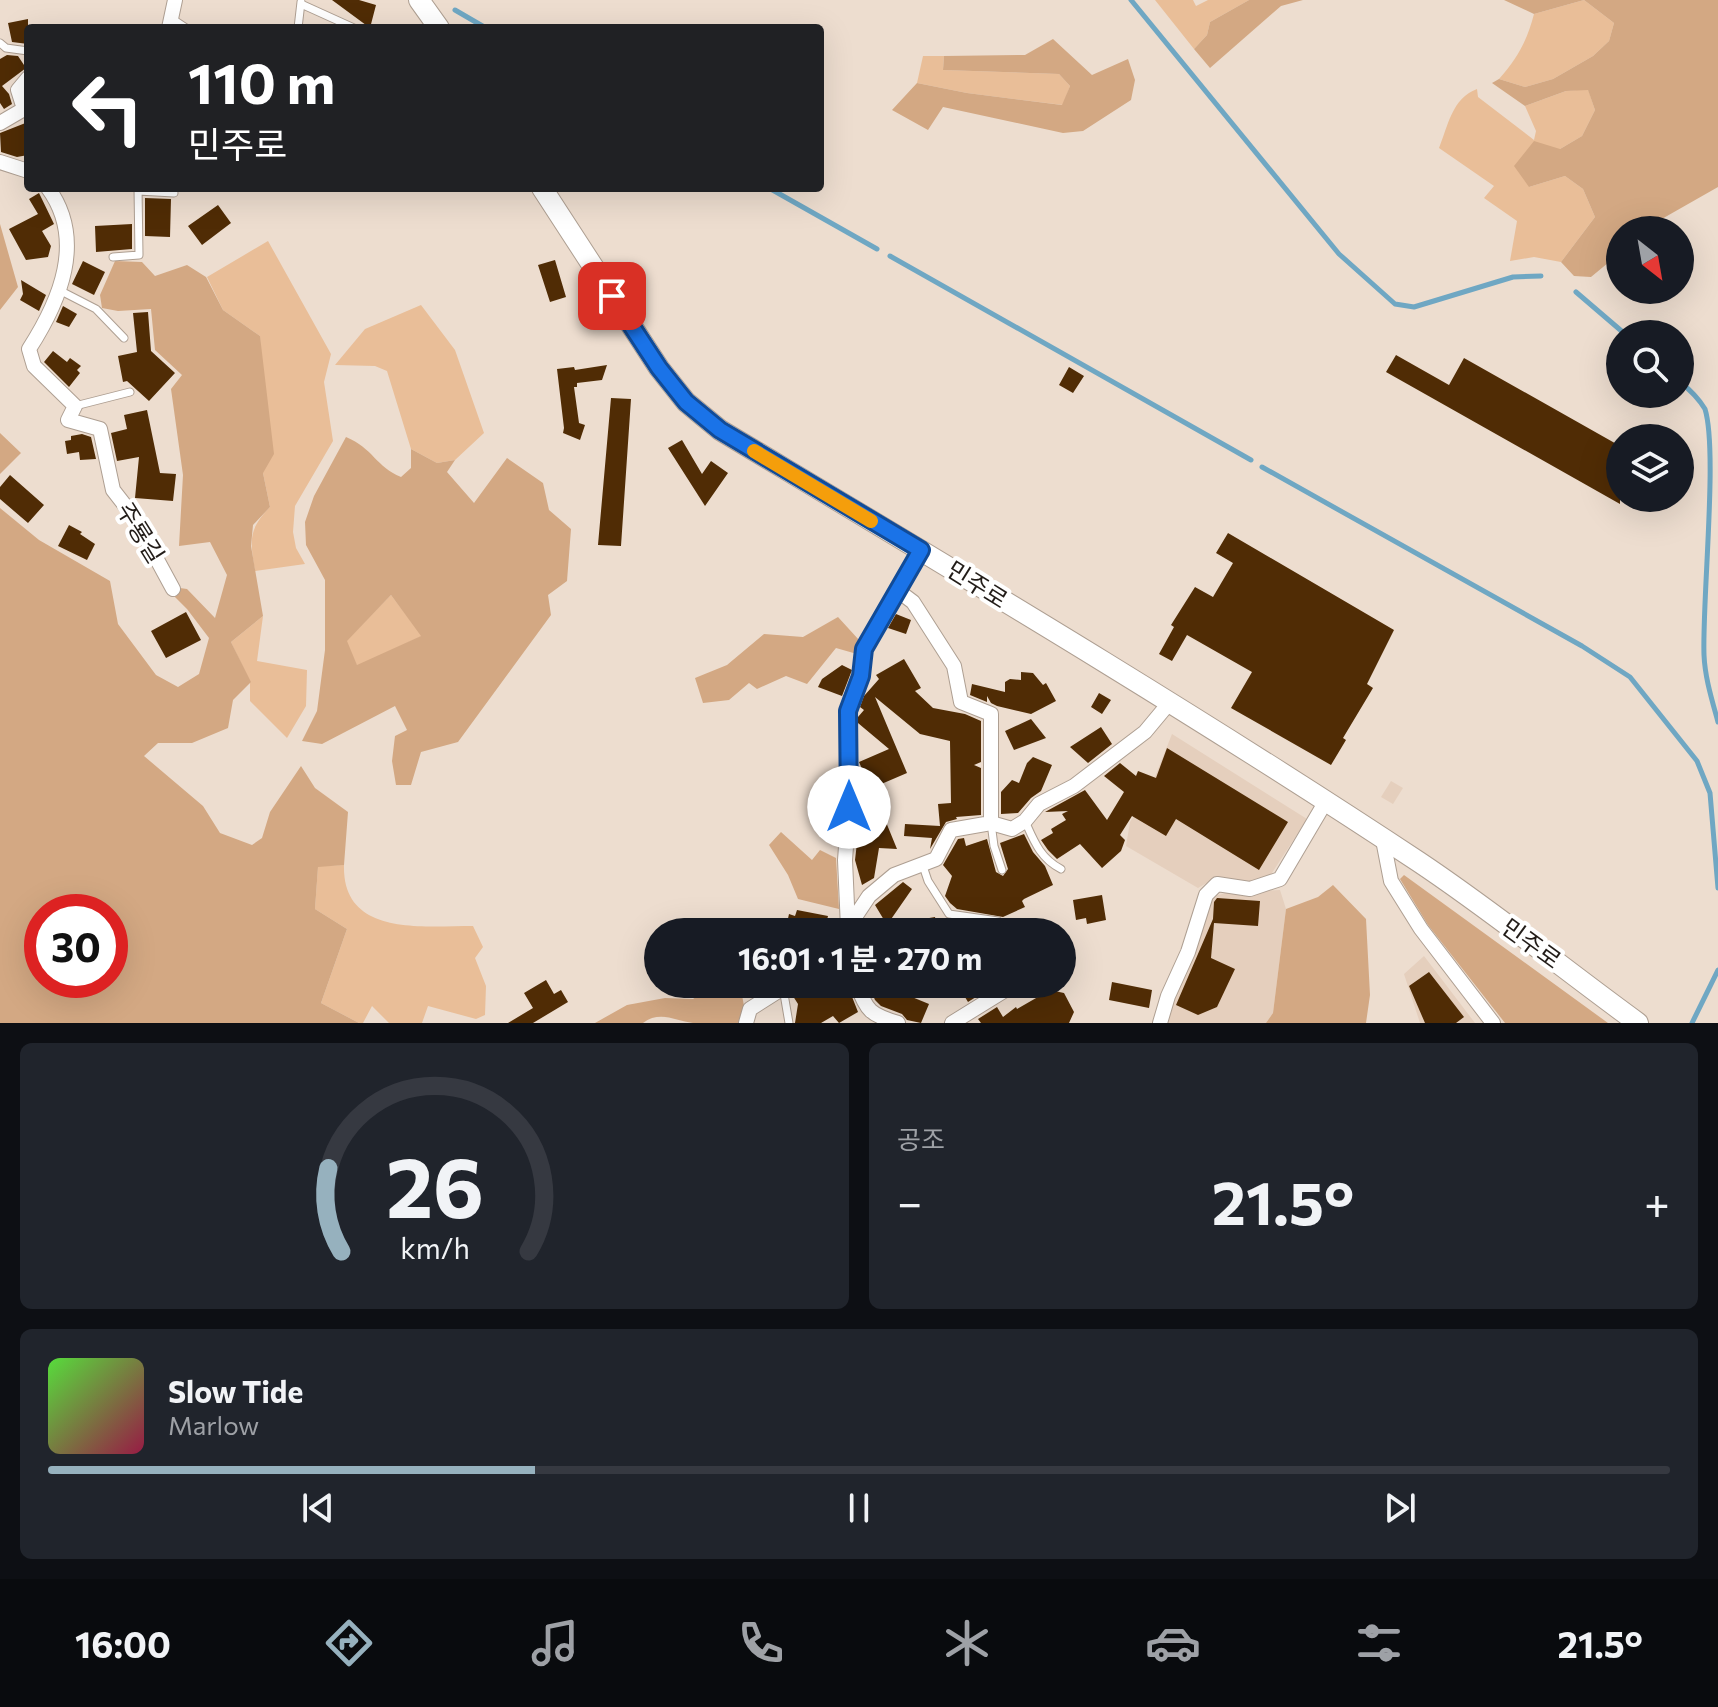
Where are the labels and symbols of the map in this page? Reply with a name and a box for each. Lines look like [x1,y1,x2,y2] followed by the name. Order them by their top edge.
[1606,216,1694,304] north arrow
[578,262,646,330] pin
[111,496,171,568] street label: 주룡길
[942,554,1014,614] street label: 민주로
[807,765,891,849] position arrow
[24,894,128,998] speed limit sign: 30
[1497,912,1567,974] street label: 민주로

